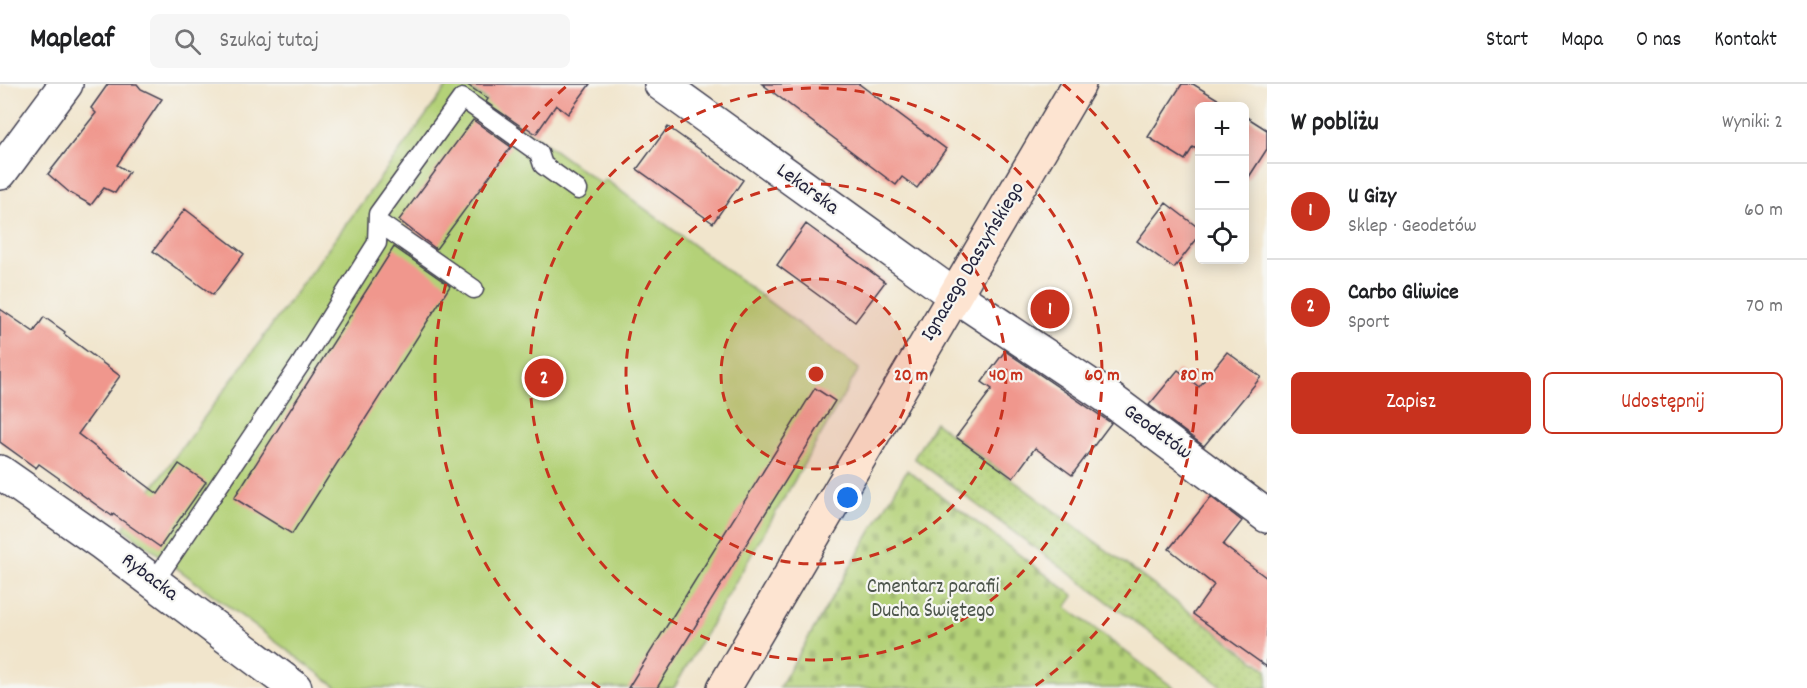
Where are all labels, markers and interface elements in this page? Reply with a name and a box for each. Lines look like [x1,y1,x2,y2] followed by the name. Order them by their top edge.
[150,14,570,68] search box
[30,21,114,61] text: Mapleaf
[171,25,204,58] icon: search
[219,26,319,57] text: Szukaj tutaj
[1486,26,1528,56] text: Start
[1561,26,1603,56] text: Mapa
[1636,26,1681,56] text: O nas
[1714,26,1777,56] text: Kontakt
[1195,102,1249,264] map controls
[1195,102,1249,156] button: +
[1291,105,1379,142] text: W pobliżu
[1722,109,1783,137] text: Wyniki: 2
[1195,156,1249,210] button: −
[769,157,846,224] street label: Lekarska
[915,177,1033,347] street label: Ignacego Daszyńskiego
[1348,182,1396,213] text: U Gizy
[1308,197,1313,225] text: 1
[1744,197,1783,225] text: 60 m
[1195,210,1249,264] button: locate
[1348,213,1477,241] text: Sklep · Geodetów
[1348,278,1459,309] text: Carbo Gliwice
[1030,286,1070,332] pin: 1
[1306,293,1315,321] text: 2
[1746,293,1783,321] text: 70 m
[1348,309,1390,337] text: Sport
[524,356,564,400] pin: 2
[806,364,826,384] centre of rings
[894,364,928,389] text: 20 m
[989,364,1023,389] text: 40 m
[1084,364,1120,389] text: 60 m
[1180,364,1214,389] text: 80 m
[1291,372,1531,434] button: Zapisz
[1543,372,1783,434] button: Udostępnij
[1116,398,1198,468] street label: Geodetów
[833,483,862,512] your location
[114,547,185,610] street label: Rybacka
[867,573,999,627] park label: Cmentarz parafii Ducha Świętego

